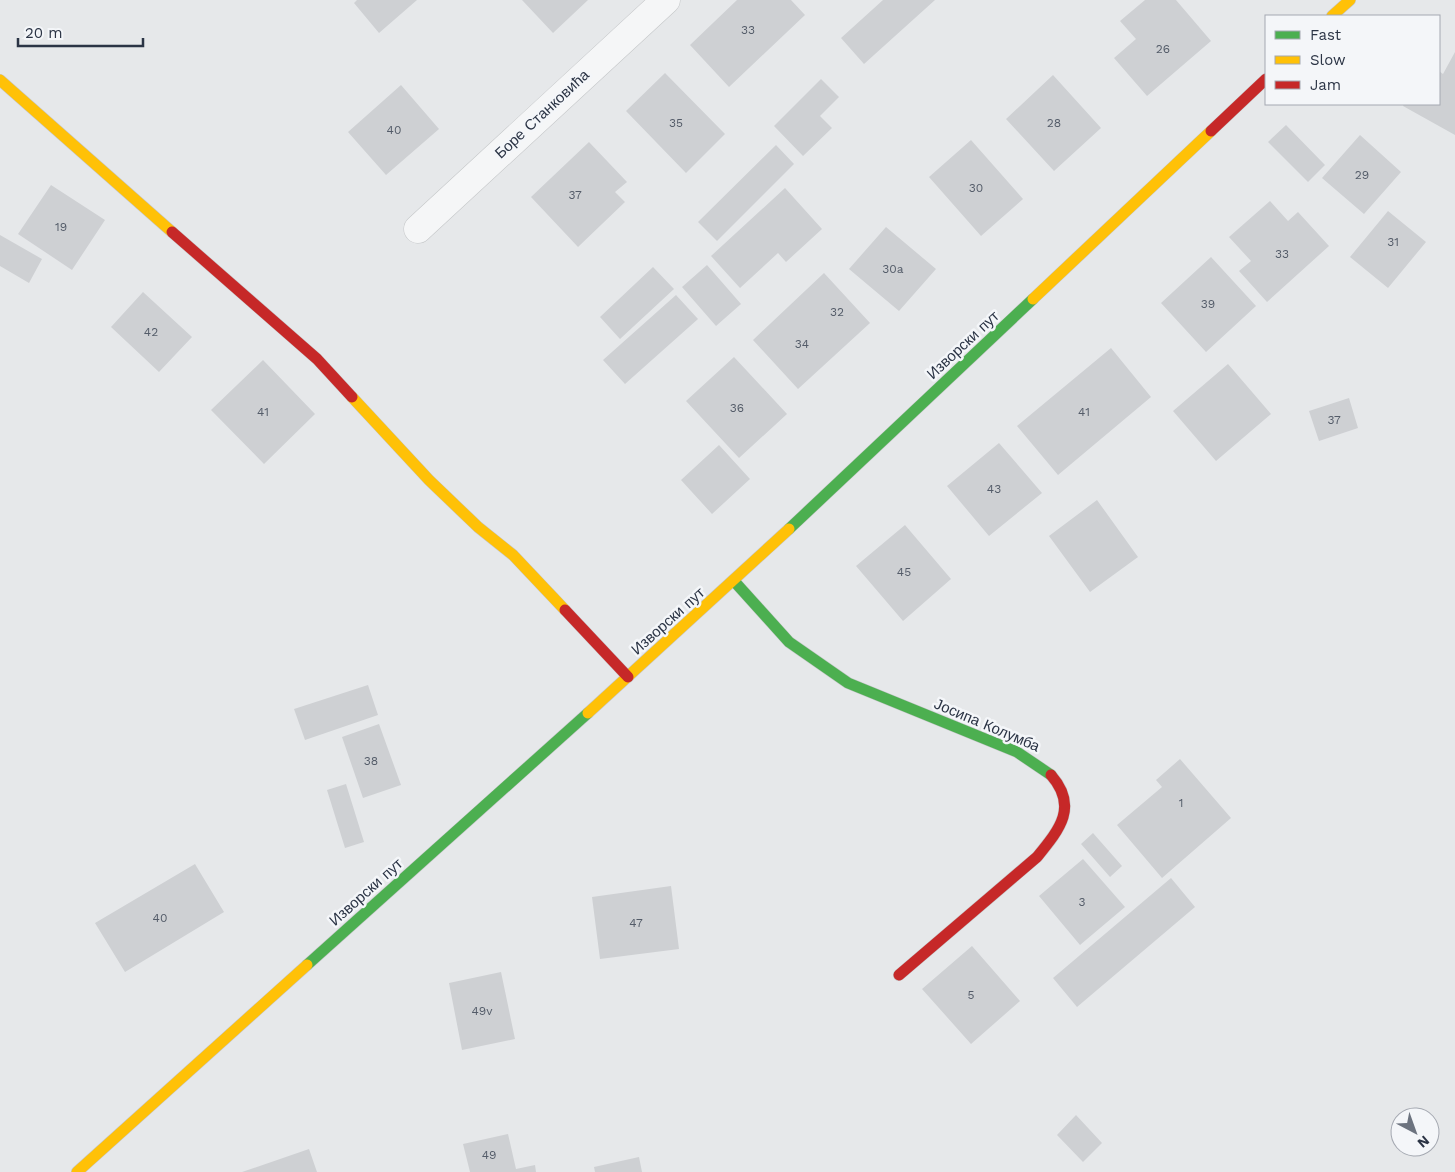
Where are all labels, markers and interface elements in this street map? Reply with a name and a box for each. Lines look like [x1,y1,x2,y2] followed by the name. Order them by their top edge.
[18,15,142,47] scale bar
[1265,15,1440,105] legend
[741,23,755,37] house number: 33
[25,24,63,42] text: 20 m
[1310,26,1342,44] text: Fast
[1156,42,1170,56] house number: 26
[1310,51,1346,69] text: Slow
[491,65,593,162] street label: Боре Станковића
[1310,76,1341,94] text: Jam
[669,116,683,130] house number: 35
[1047,116,1061,130] house number: 28
[387,123,401,137] house number: 40
[1355,168,1369,182] house number: 29
[969,181,983,195] house number: 30
[568,188,582,202] house number: 37
[55,220,67,234] house number: 19
[1387,235,1399,249] house number: 31
[1275,247,1289,261] house number: 33
[882,262,904,276] house number: 30a
[1201,297,1215,311] house number: 39
[830,305,844,319] house number: 32
[923,307,1003,383] street label: Изворски пут
[144,325,158,339] house number: 42
[795,337,809,351] house number: 34
[730,401,744,415] house number: 36
[257,405,269,419] house number: 41
[1078,405,1090,419] house number: 41
[1327,413,1341,427] house number: 37
[987,482,1001,496] house number: 43
[897,565,911,579] house number: 45
[628,583,708,659] street label: Изворски пут
[932,695,1043,756] street label: Јосипа Колумба
[364,754,378,768] house number: 38
[1179,796,1183,810] house number: 1
[326,854,406,930] street label: Изворски пут
[1079,895,1086,909] house number: 3
[153,911,167,925] house number: 40
[629,916,643,930] house number: 47
[968,988,975,1002] house number: 5
[472,1004,493,1018] house number: 49v
[1390,1107,1440,1157] north arrow
[1414,1132,1433,1151] text: N
[482,1148,496,1162] house number: 49

